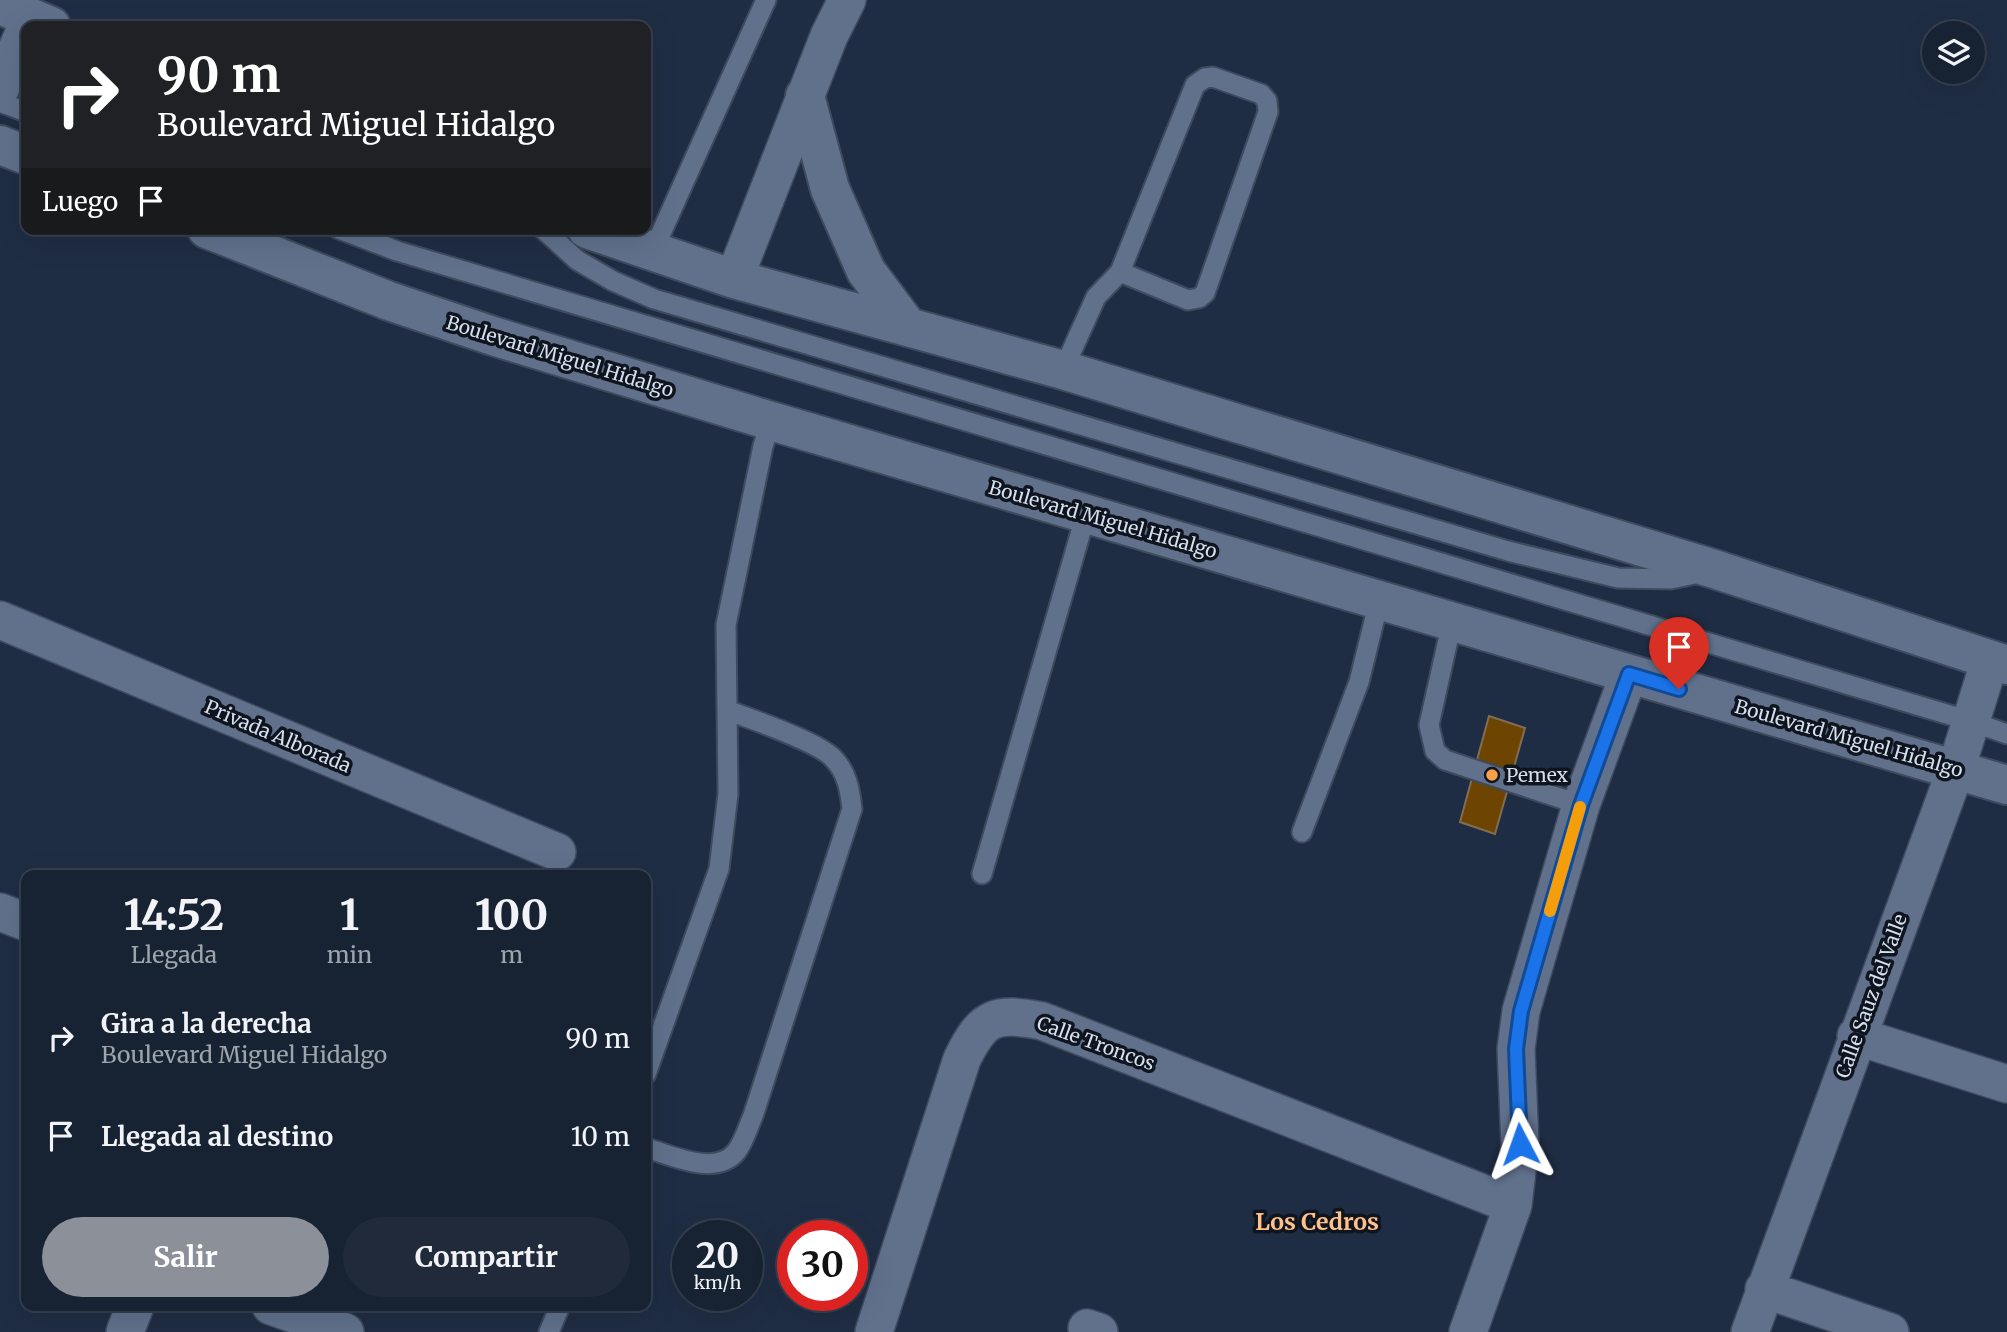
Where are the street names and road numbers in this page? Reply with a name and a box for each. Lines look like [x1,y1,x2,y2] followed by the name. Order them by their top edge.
[443,310,677,402] street label: Boulevard Miguel Hidalgo
[986,475,1220,563] street label: Boulevard Miguel Hidalgo
[201,694,355,778] street label: Privada Alborada
[1732,694,1966,782] street label: Boulevard Miguel Hidalgo
[1830,911,1912,1081] street label: Calle Sauz del Valle
[1034,1011,1158,1075] street label: Calle Troncos

